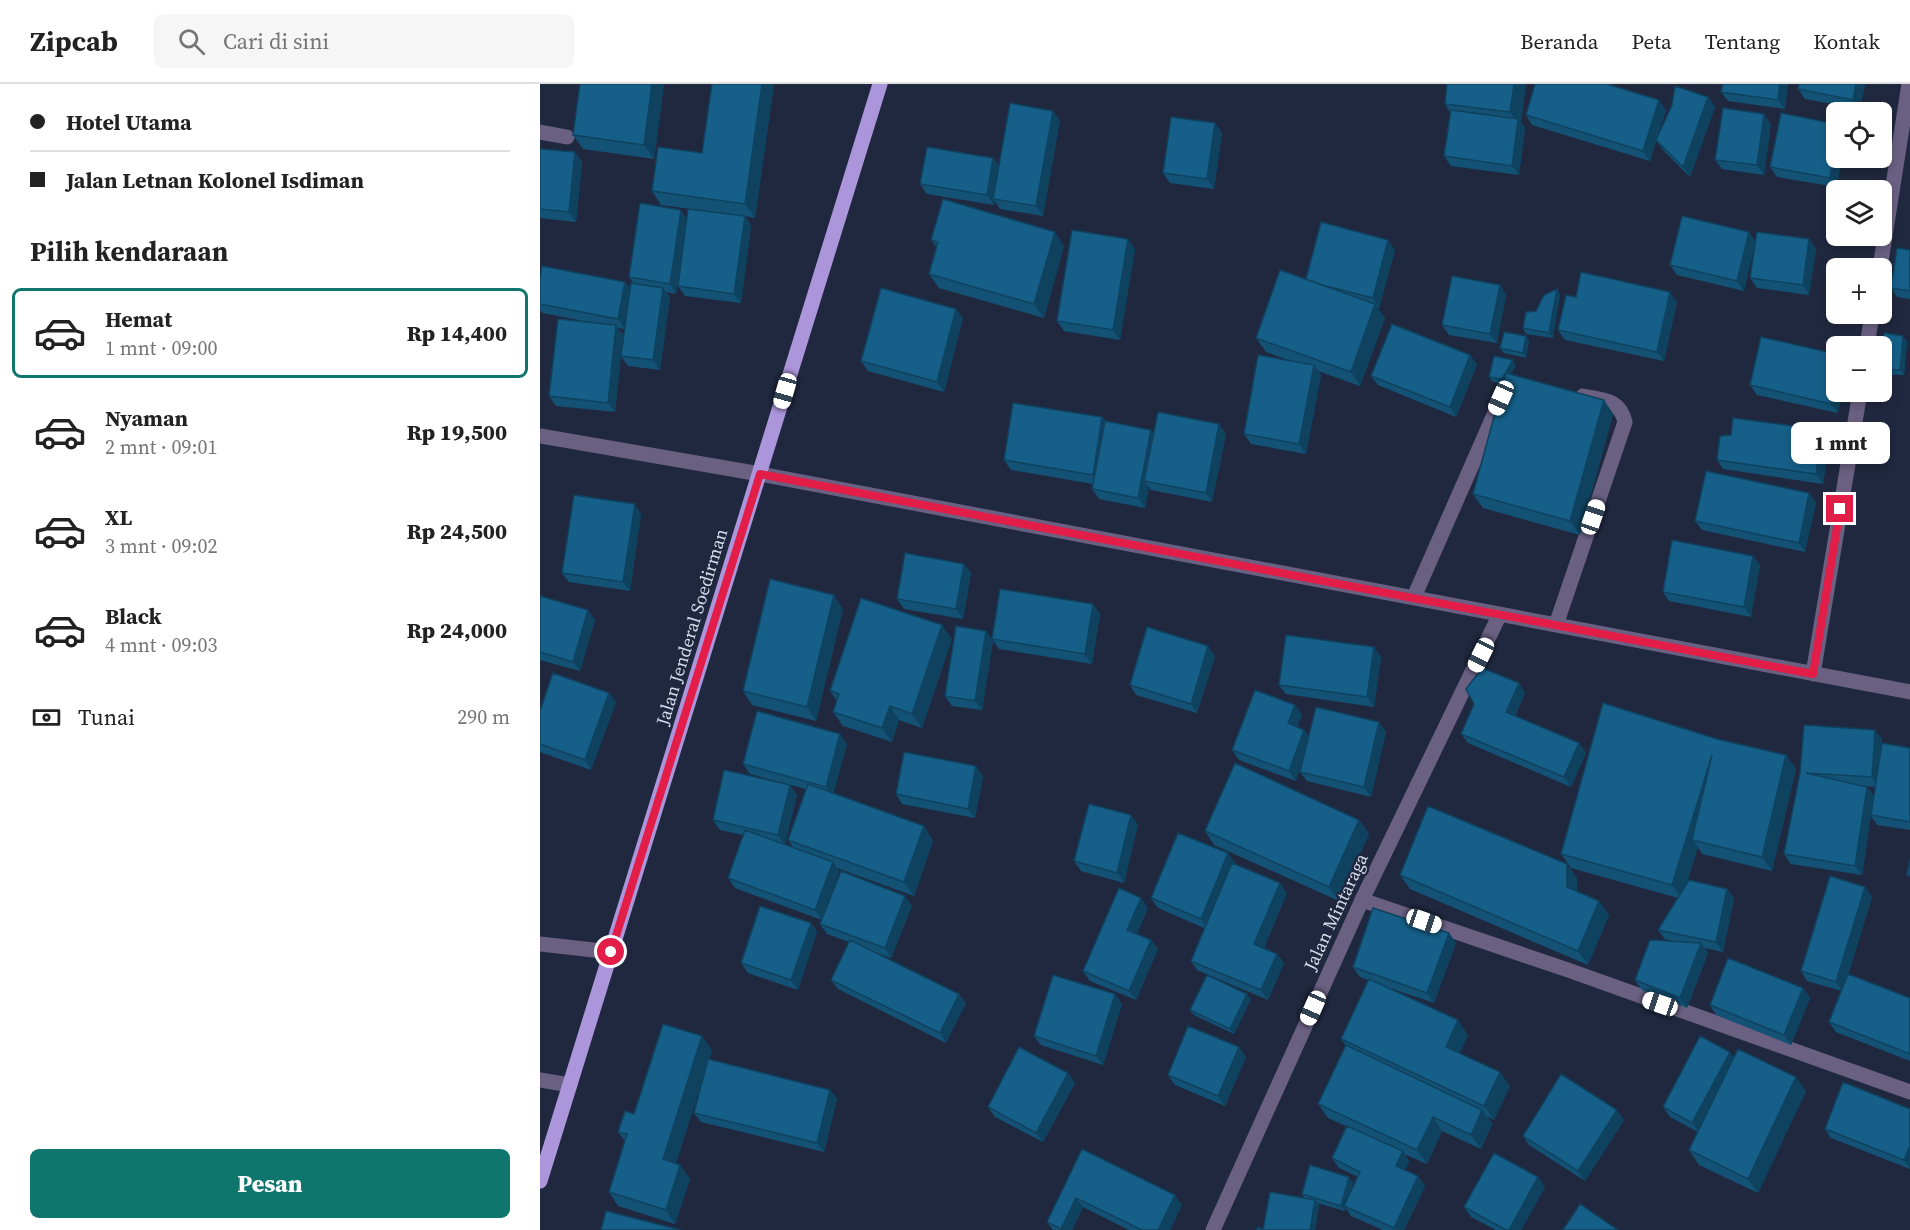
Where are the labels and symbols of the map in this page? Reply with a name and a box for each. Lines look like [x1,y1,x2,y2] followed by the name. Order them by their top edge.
[771,371,799,411] car
[1485,378,1517,418] car
[1790,422,1890,464] callout: 1 mnt
[1826,495,1853,522] route end
[1579,497,1607,537] car
[649,525,733,729] street label: Jalan Jenderal Soedirman
[1465,635,1497,675] car
[1297,848,1374,975] street label: Jalan Mintaraga
[1404,907,1444,935] car
[597,938,624,965] route start
[1297,988,1329,1028] car
[1640,990,1680,1018] car

